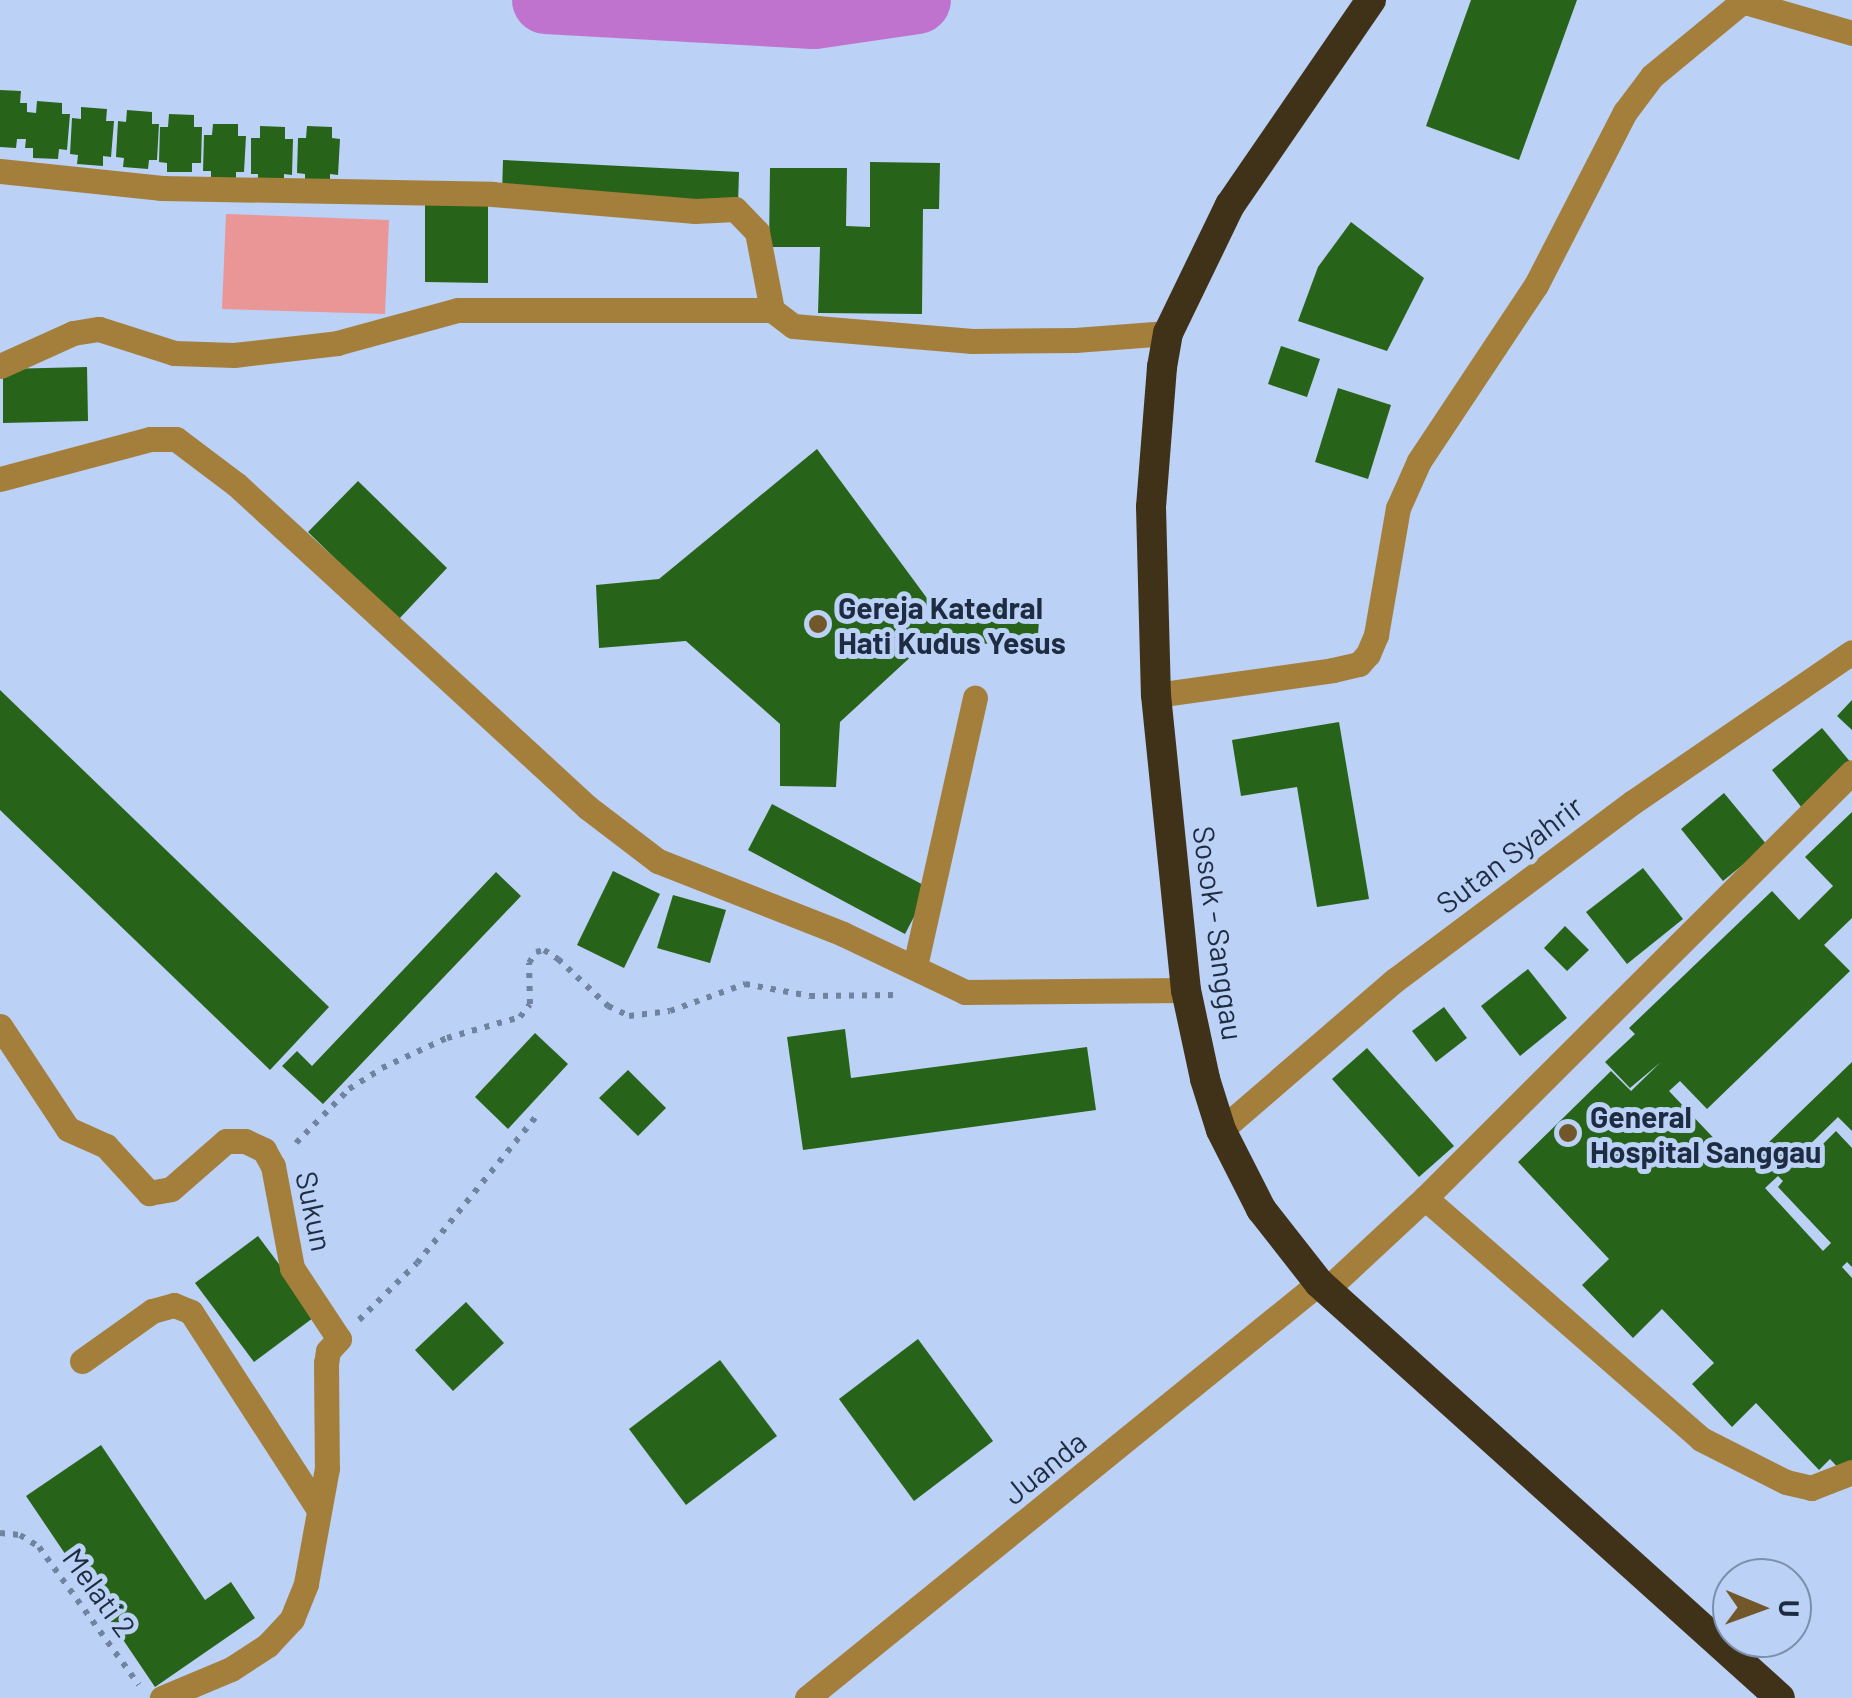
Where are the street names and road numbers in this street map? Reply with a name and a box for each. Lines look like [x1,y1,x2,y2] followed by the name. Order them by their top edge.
[1429,787,1589,921] street label: Sutan Syahrir
[1186,824,1252,1042] street label: Sosok - Sanggau
[289,1168,341,1254] street label: Sukun
[995,1423,1093,1511] street label: Juanda
[56,1541,144,1643] street label: Melati 2

